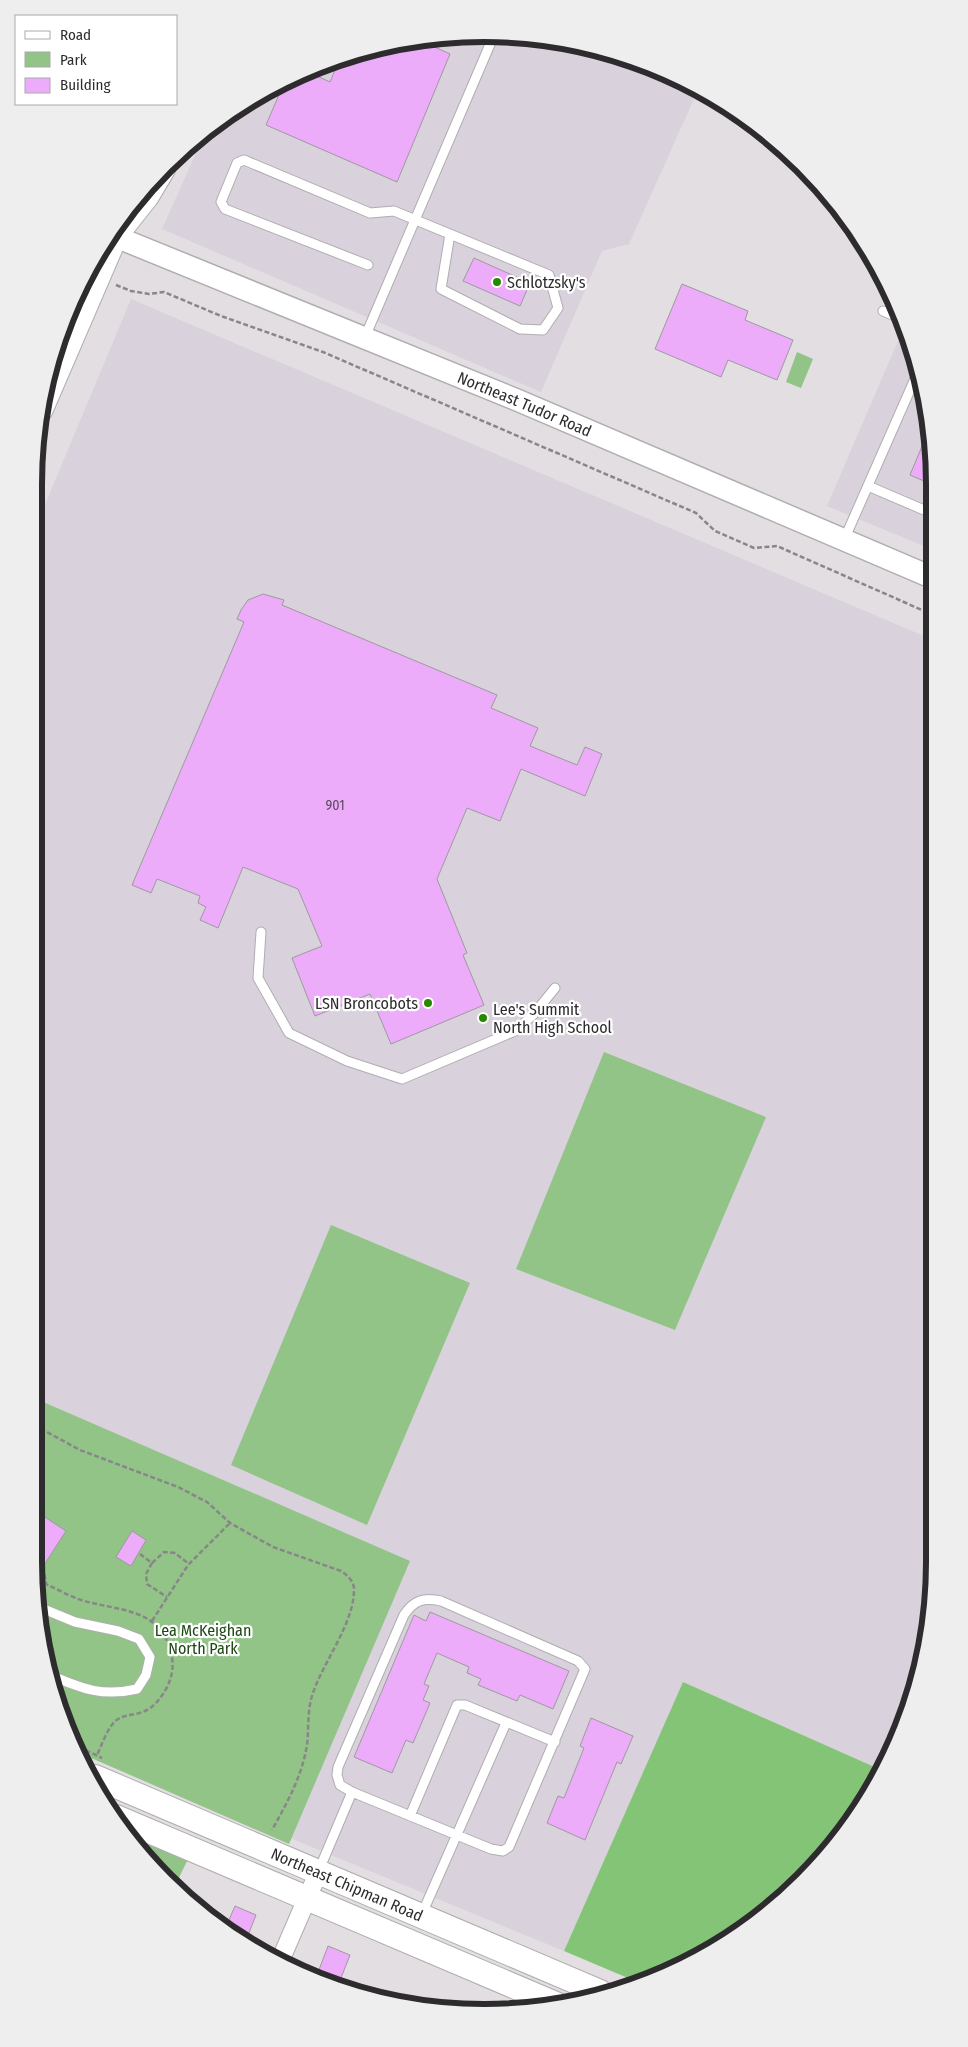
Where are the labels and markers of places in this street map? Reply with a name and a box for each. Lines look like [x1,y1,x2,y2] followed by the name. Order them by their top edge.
[507,273,586,292] place label: Schlotzsky's
[491,276,503,288] marker: Schlotzsky's
[315,994,418,1013] place label: LSN Broncobots
[422,997,434,1009] marker: LSN Broncobots
[493,1000,612,1037] place label: Lee's Summit North High School
[477,1012,489,1024] marker: Lee's Summit North High School

